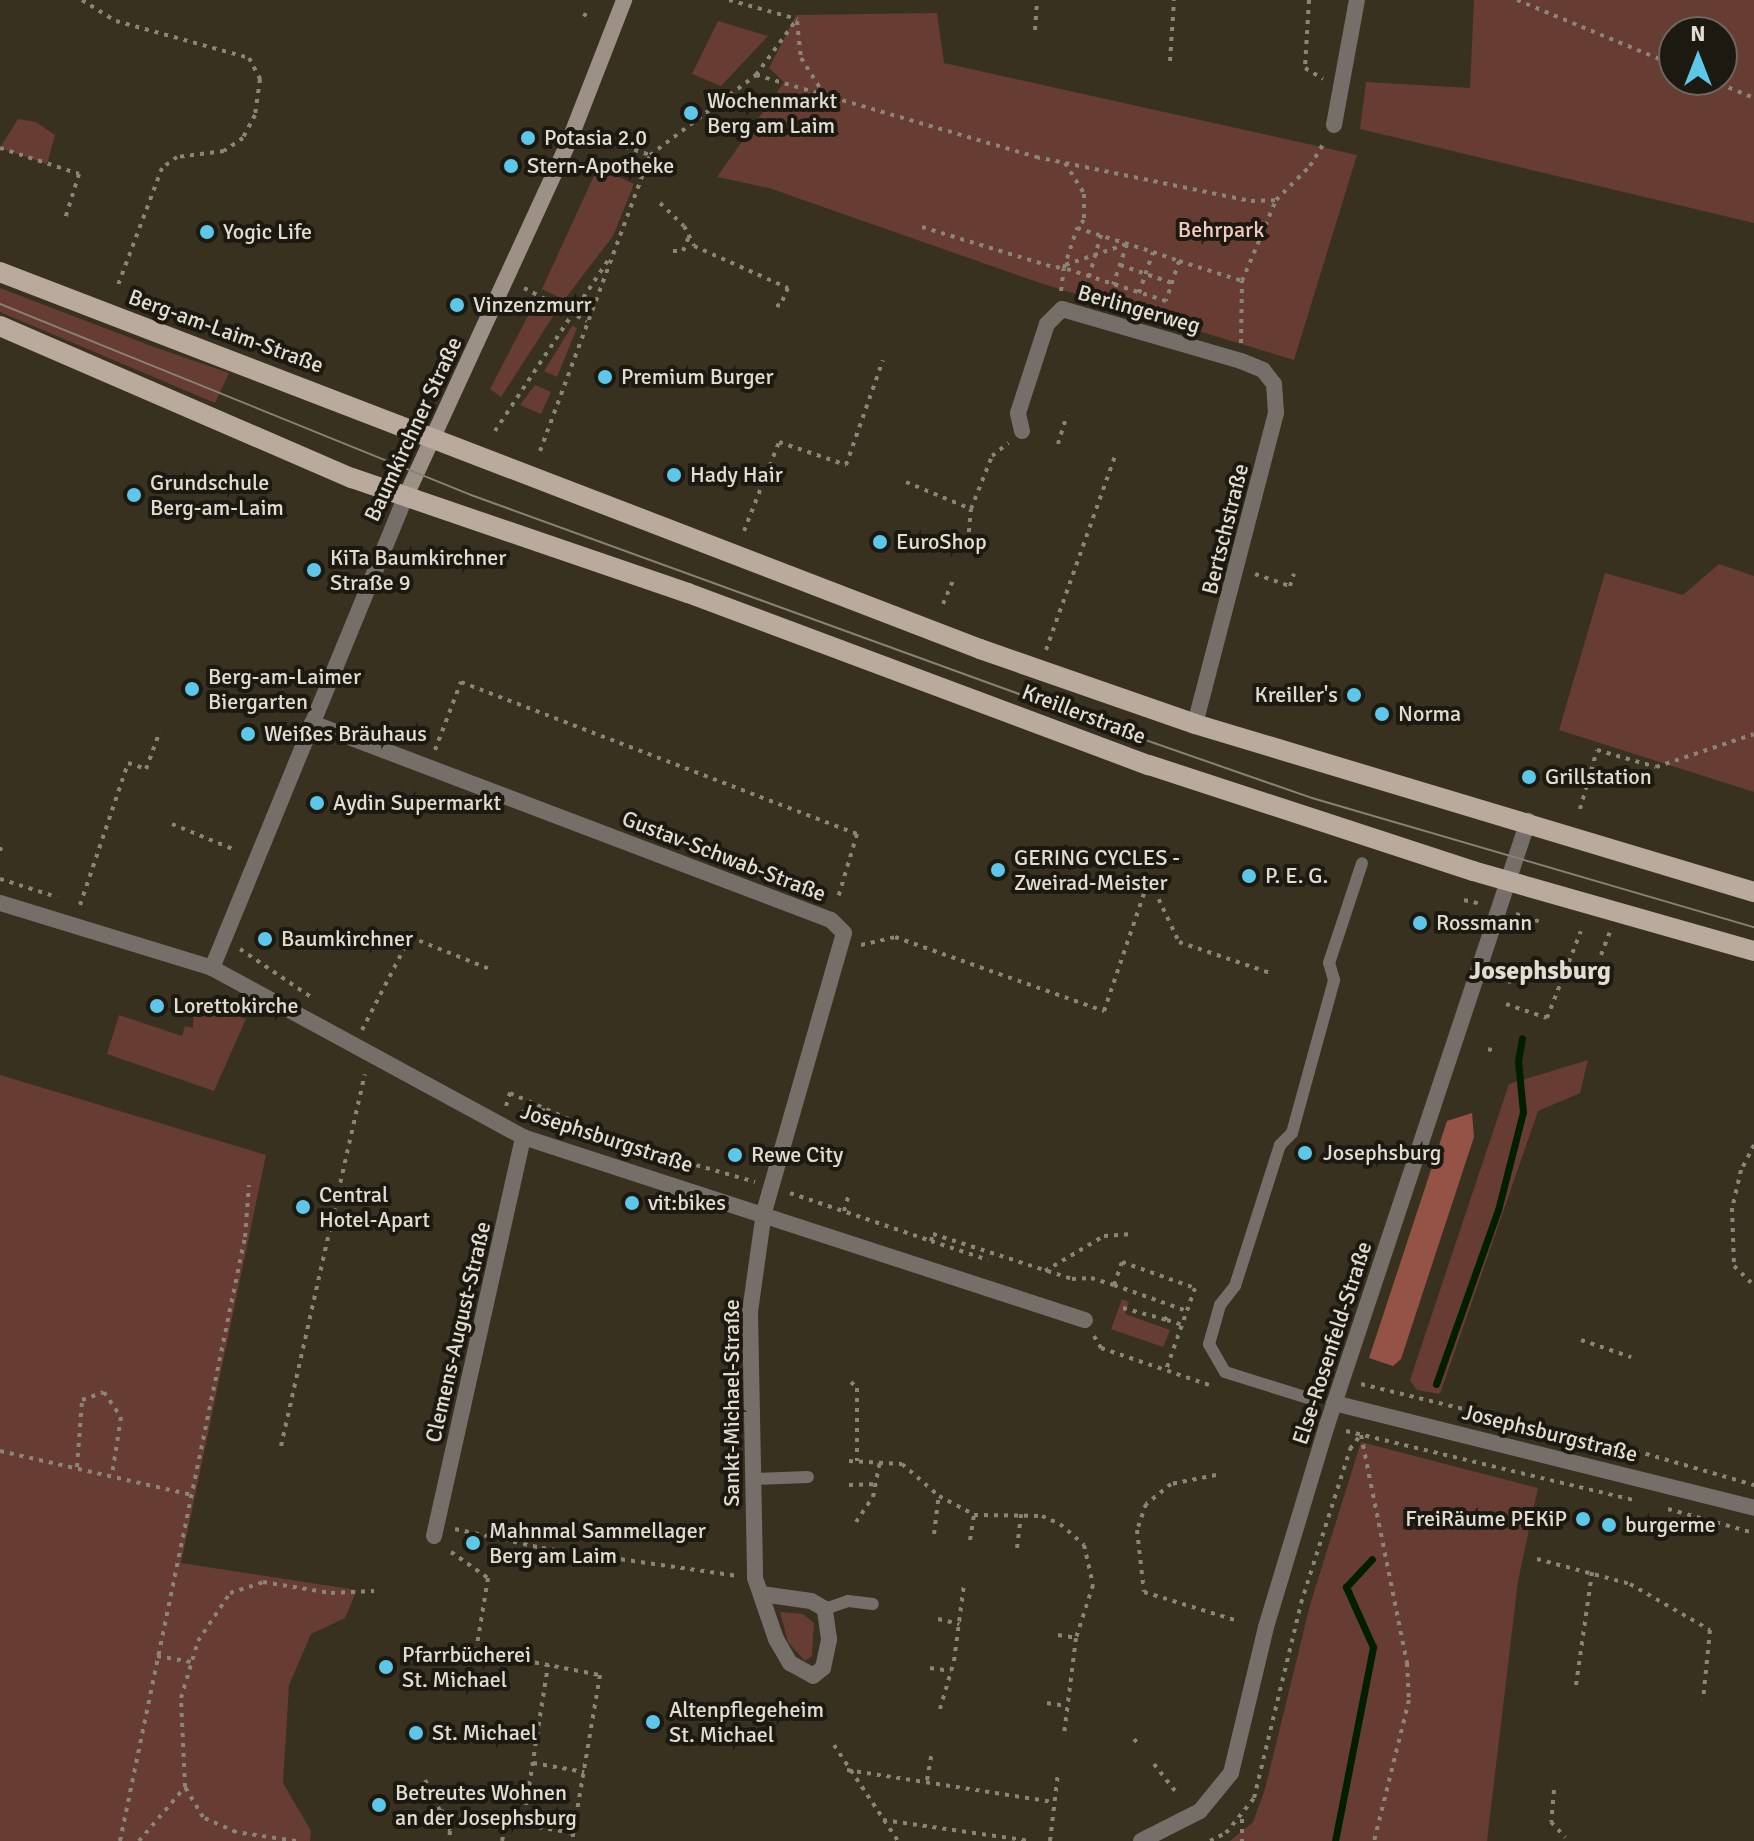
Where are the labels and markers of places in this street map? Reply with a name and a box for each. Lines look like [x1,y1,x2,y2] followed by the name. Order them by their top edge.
[707,87,837,138] place label: Wochenmarkt Berg am Laim
[682,104,700,122] marker: Wochenmarkt Berg am Laim
[544,125,647,151] place label: Potasia 2.0
[519,129,537,147] marker: Potasia 2.0
[527,153,674,179] place label: Stern-Apotheke
[502,157,520,175] marker: Stern-Apotheke
[223,219,312,245] place label: Yogic Life
[198,223,216,241] marker: Yogic Life
[473,292,592,318] place label: Vinzenzmurr
[448,296,466,314] marker: Vinzenzmurr
[621,364,774,390] place label: Premium Burger
[596,368,614,386] marker: Premium Burger
[690,462,783,488] place label: Hady Hair
[665,466,683,484] marker: Hady Hair
[150,469,284,520] place label: Grundschule Berg-am-Laim
[125,486,143,504] marker: Grundschule Berg-am-Laim
[896,529,987,555] place label: EuroShop
[871,533,889,551] marker: EuroShop
[330,544,506,596] place label: KiTa Baumkirchner Straße 9
[305,561,323,579] marker: KiTa Baumkirchner Straße 9
[208,663,361,714] place label: Berg-am-Laimer Biergarten
[183,680,201,698] marker: Berg-am-Laimer Biergarten
[1255,682,1338,708] place label: Kreiller's
[1345,686,1363,704] marker: Kreiller's
[1398,701,1461,727] place label: Norma
[1373,705,1391,723] marker: Norma
[264,721,427,747] place label: Weißes Bräuhaus
[239,725,257,743] marker: Weißes Bräuhaus
[1545,764,1652,790] place label: Grillstation
[1520,768,1538,786] marker: Grillstation
[333,790,501,816] place label: Aydin Supermarkt
[308,794,326,812] marker: Aydin Supermarkt
[1014,844,1180,896] place label: GERING CYCLES - Zweirad-Meister
[989,861,1007,879] marker: GERING CYCLES - Zweirad-Meister
[1265,863,1328,889] place label: P. E. G.
[1240,867,1258,885] marker: P. E. G.
[1436,910,1532,936] place label: Rossmann
[1411,914,1429,932] marker: Rossmann
[281,926,413,952] place label: Baumkirchner
[256,930,274,948] marker: Baumkirchner
[173,993,299,1019] place label: Lorettokirche
[148,997,166,1015] marker: Lorettokirche
[1323,1140,1441,1166] place label: Josephsburg
[751,1142,843,1168] place label: Rewe City
[1294,1142,1316,1164] marker: Josephsburg
[726,1146,744,1164] marker: Rewe City
[319,1181,430,1232] place label: Central Hotel-Apart
[648,1190,726,1216] place label: vit:bikes
[623,1194,641,1212] marker: vit:bikes
[294,1198,312,1216] marker: Central Hotel-Apart
[1405,1506,1567,1532] place label: FreiRäume PEKiP
[1574,1510,1592,1528] marker: FreiRäume PEKiP
[1625,1512,1716,1538] place label: burgerme
[1600,1516,1618,1534] marker: burgerme
[489,1517,706,1568] place label: Mahnmal Sammellager Berg am Laim
[464,1534,482,1552] marker: Mahnmal Sammellager Berg am Laim
[402,1641,531,1692] place label: Pfarrbücherei St. Michael
[377,1658,395,1676] marker: Pfarrbücherei St. Michael
[669,1696,824,1748] place label: Altenpflegeheim St. Michael
[644,1713,662,1731] marker: Altenpflegeheim St. Michael
[432,1720,537,1746] place label: St. Michael
[407,1724,425,1742] marker: St. Michael
[395,1779,577,1830] place label: Betreutes Wohnen an der Josephsburg
[370,1796,388,1814] marker: Betreutes Wohnen an der Josephsburg

